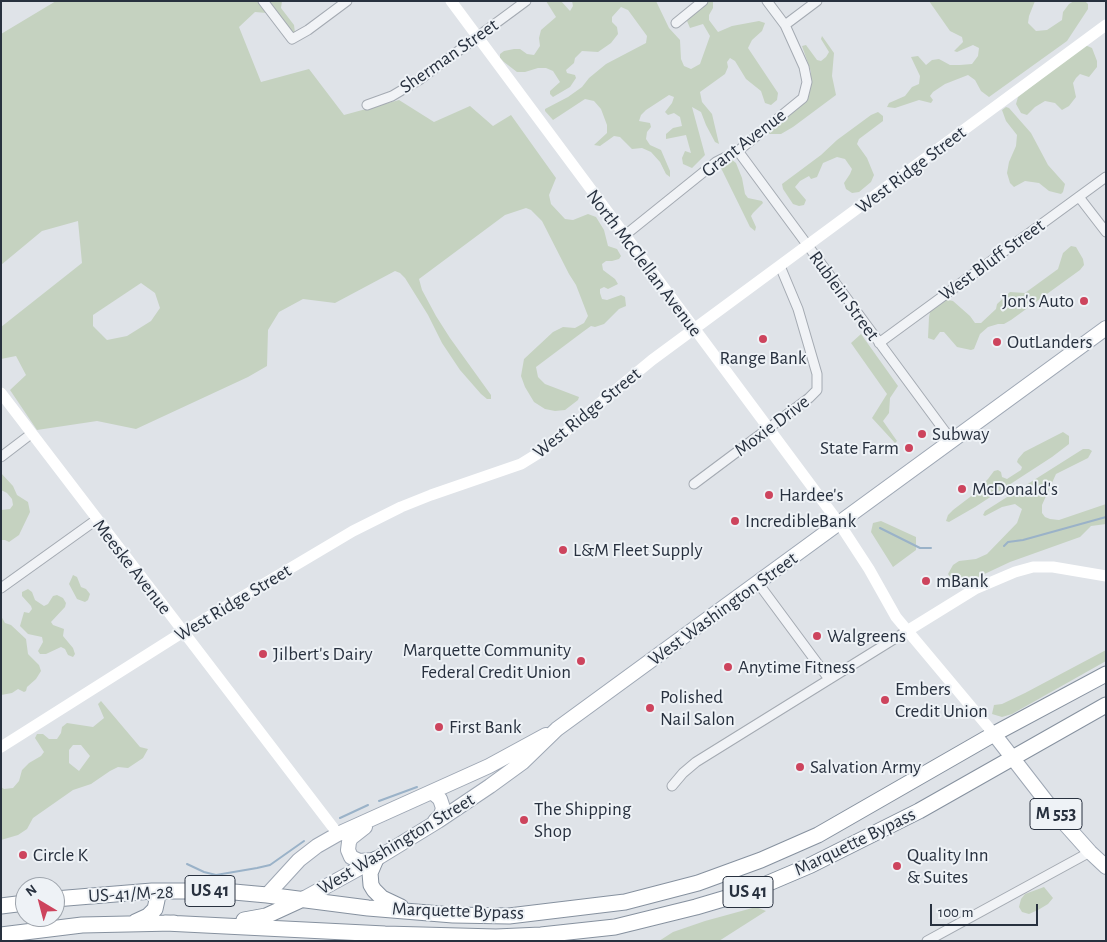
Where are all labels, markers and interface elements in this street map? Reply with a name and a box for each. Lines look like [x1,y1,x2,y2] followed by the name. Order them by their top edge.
[395,14,503,98] street label: Sherman Street
[697,104,791,182] street label: Grant Avenue
[851,121,971,219] street label: West Ridge Street
[581,185,707,341] street label: North McClellan Avenue
[935,214,1049,306] street label: West Bluff Street
[804,247,884,345] street label: Rublein Street
[1002,290,1074,312] place label: Jon's Auto
[1078,295,1090,307] marker: Jon's Auto
[1007,331,1092,353] place label: OutLanders
[757,333,769,345] marker: Range Bank
[991,336,1003,348] marker: OutLanders
[720,347,806,369] place label: Range Bank
[529,363,645,463] street label: West Ridge Street
[730,390,814,462] street label: Moxie Drive
[932,423,989,445] place label: Subway
[916,428,928,440] marker: Subway
[820,437,899,459] place label: State Farm
[903,442,915,454] marker: State Farm
[972,478,1058,500] place label: McDonald's
[956,483,968,495] marker: McDonald's
[779,484,843,506] place label: Hardee's
[763,489,775,501] marker: Hardee's
[745,510,856,532] place label: IncredibleBank
[88,515,176,619] street label: Meeske Avenue
[729,515,741,527] marker: IncredibleBank
[573,539,703,561] place label: L&M Fleet Supply
[557,544,569,556] marker: L&M Fleet Supply
[644,547,802,671] street label: West Washington Street
[171,559,295,647] street label: West Ridge Street
[936,570,988,592] place label: mBank
[920,575,932,587] marker: mBank
[827,625,906,647] place label: Walgreens
[811,630,823,642] marker: Walgreens
[403,639,571,683] place label: Marquette Community Federal Credit Union
[273,643,373,665] place label: Jilbert's Dairy
[257,648,269,660] marker: Jilbert's Dairy
[575,655,587,667] marker: Marquette Community Federal Credit Union
[738,656,856,678] place label: Anytime Fitness
[722,661,734,673] marker: Anytime Fitness
[895,678,988,722] place label: Embers Credit Union
[660,686,735,730] place label: Polished Nail Salon
[879,694,891,706] marker: Embers Credit Union
[644,702,656,714] marker: Polished Nail Salon
[449,716,521,738] place label: First Bank
[433,721,445,733] marker: First Bank
[810,756,921,778] place label: Salvation Army
[794,761,806,773] marker: Salvation Army
[313,788,479,900] street label: West Washington Street
[534,798,631,842] place label: The Shipping Shop
[1030,799,1082,830] road number: M 553
[791,803,919,881] street label: Marquette Bypass
[518,814,530,826] marker: The Shipping Shop
[33,844,88,866] place label: Circle K
[907,844,989,888] place label: Quality Inn & Suites
[17,849,29,861] marker: Circle K
[891,860,903,872] marker: Quality Inn & Suites
[185,876,235,906] road number: US 41
[723,876,773,908] road number: US 41
[15,877,65,927] north arrow
[88,880,174,908] street label: US-41/M-28
[23,882,40,899] text: N
[932,894,1040,926] scale bar
[392,897,524,925] street label: Marquette Bypass
[938,905,973,920] text: 100 m

